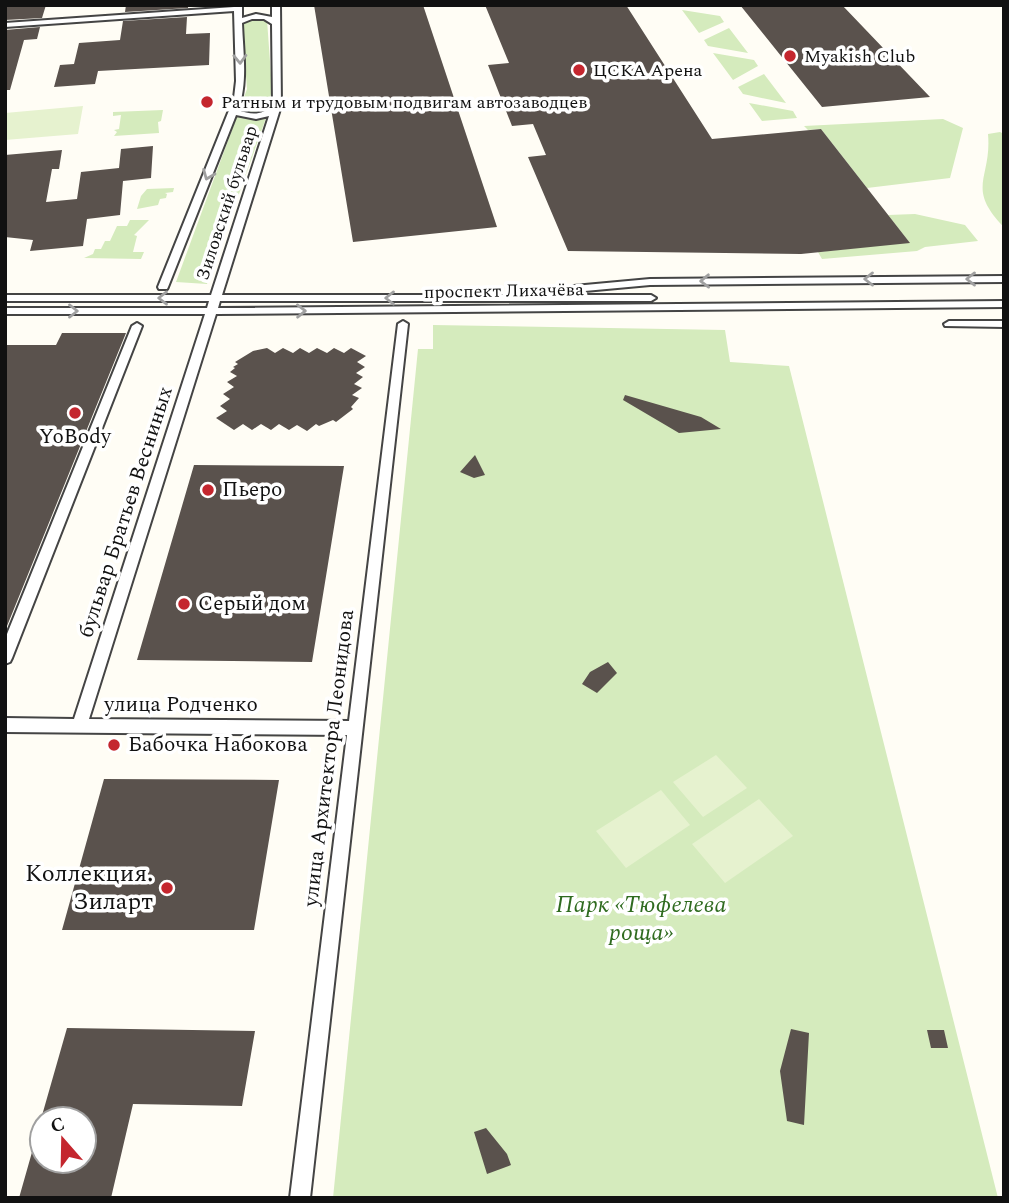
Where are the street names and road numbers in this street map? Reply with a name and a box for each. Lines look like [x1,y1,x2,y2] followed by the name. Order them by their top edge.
[189,122,265,284] street label: Зиловский бульвар
[424,276,584,306] street label: проспект Лихачёва
[70,382,182,642] street label: бульвар Братьев Весниных
[295,607,363,909] street label: улица Архитектора Леонидова
[103,689,258,721] street label: улица Родченко

